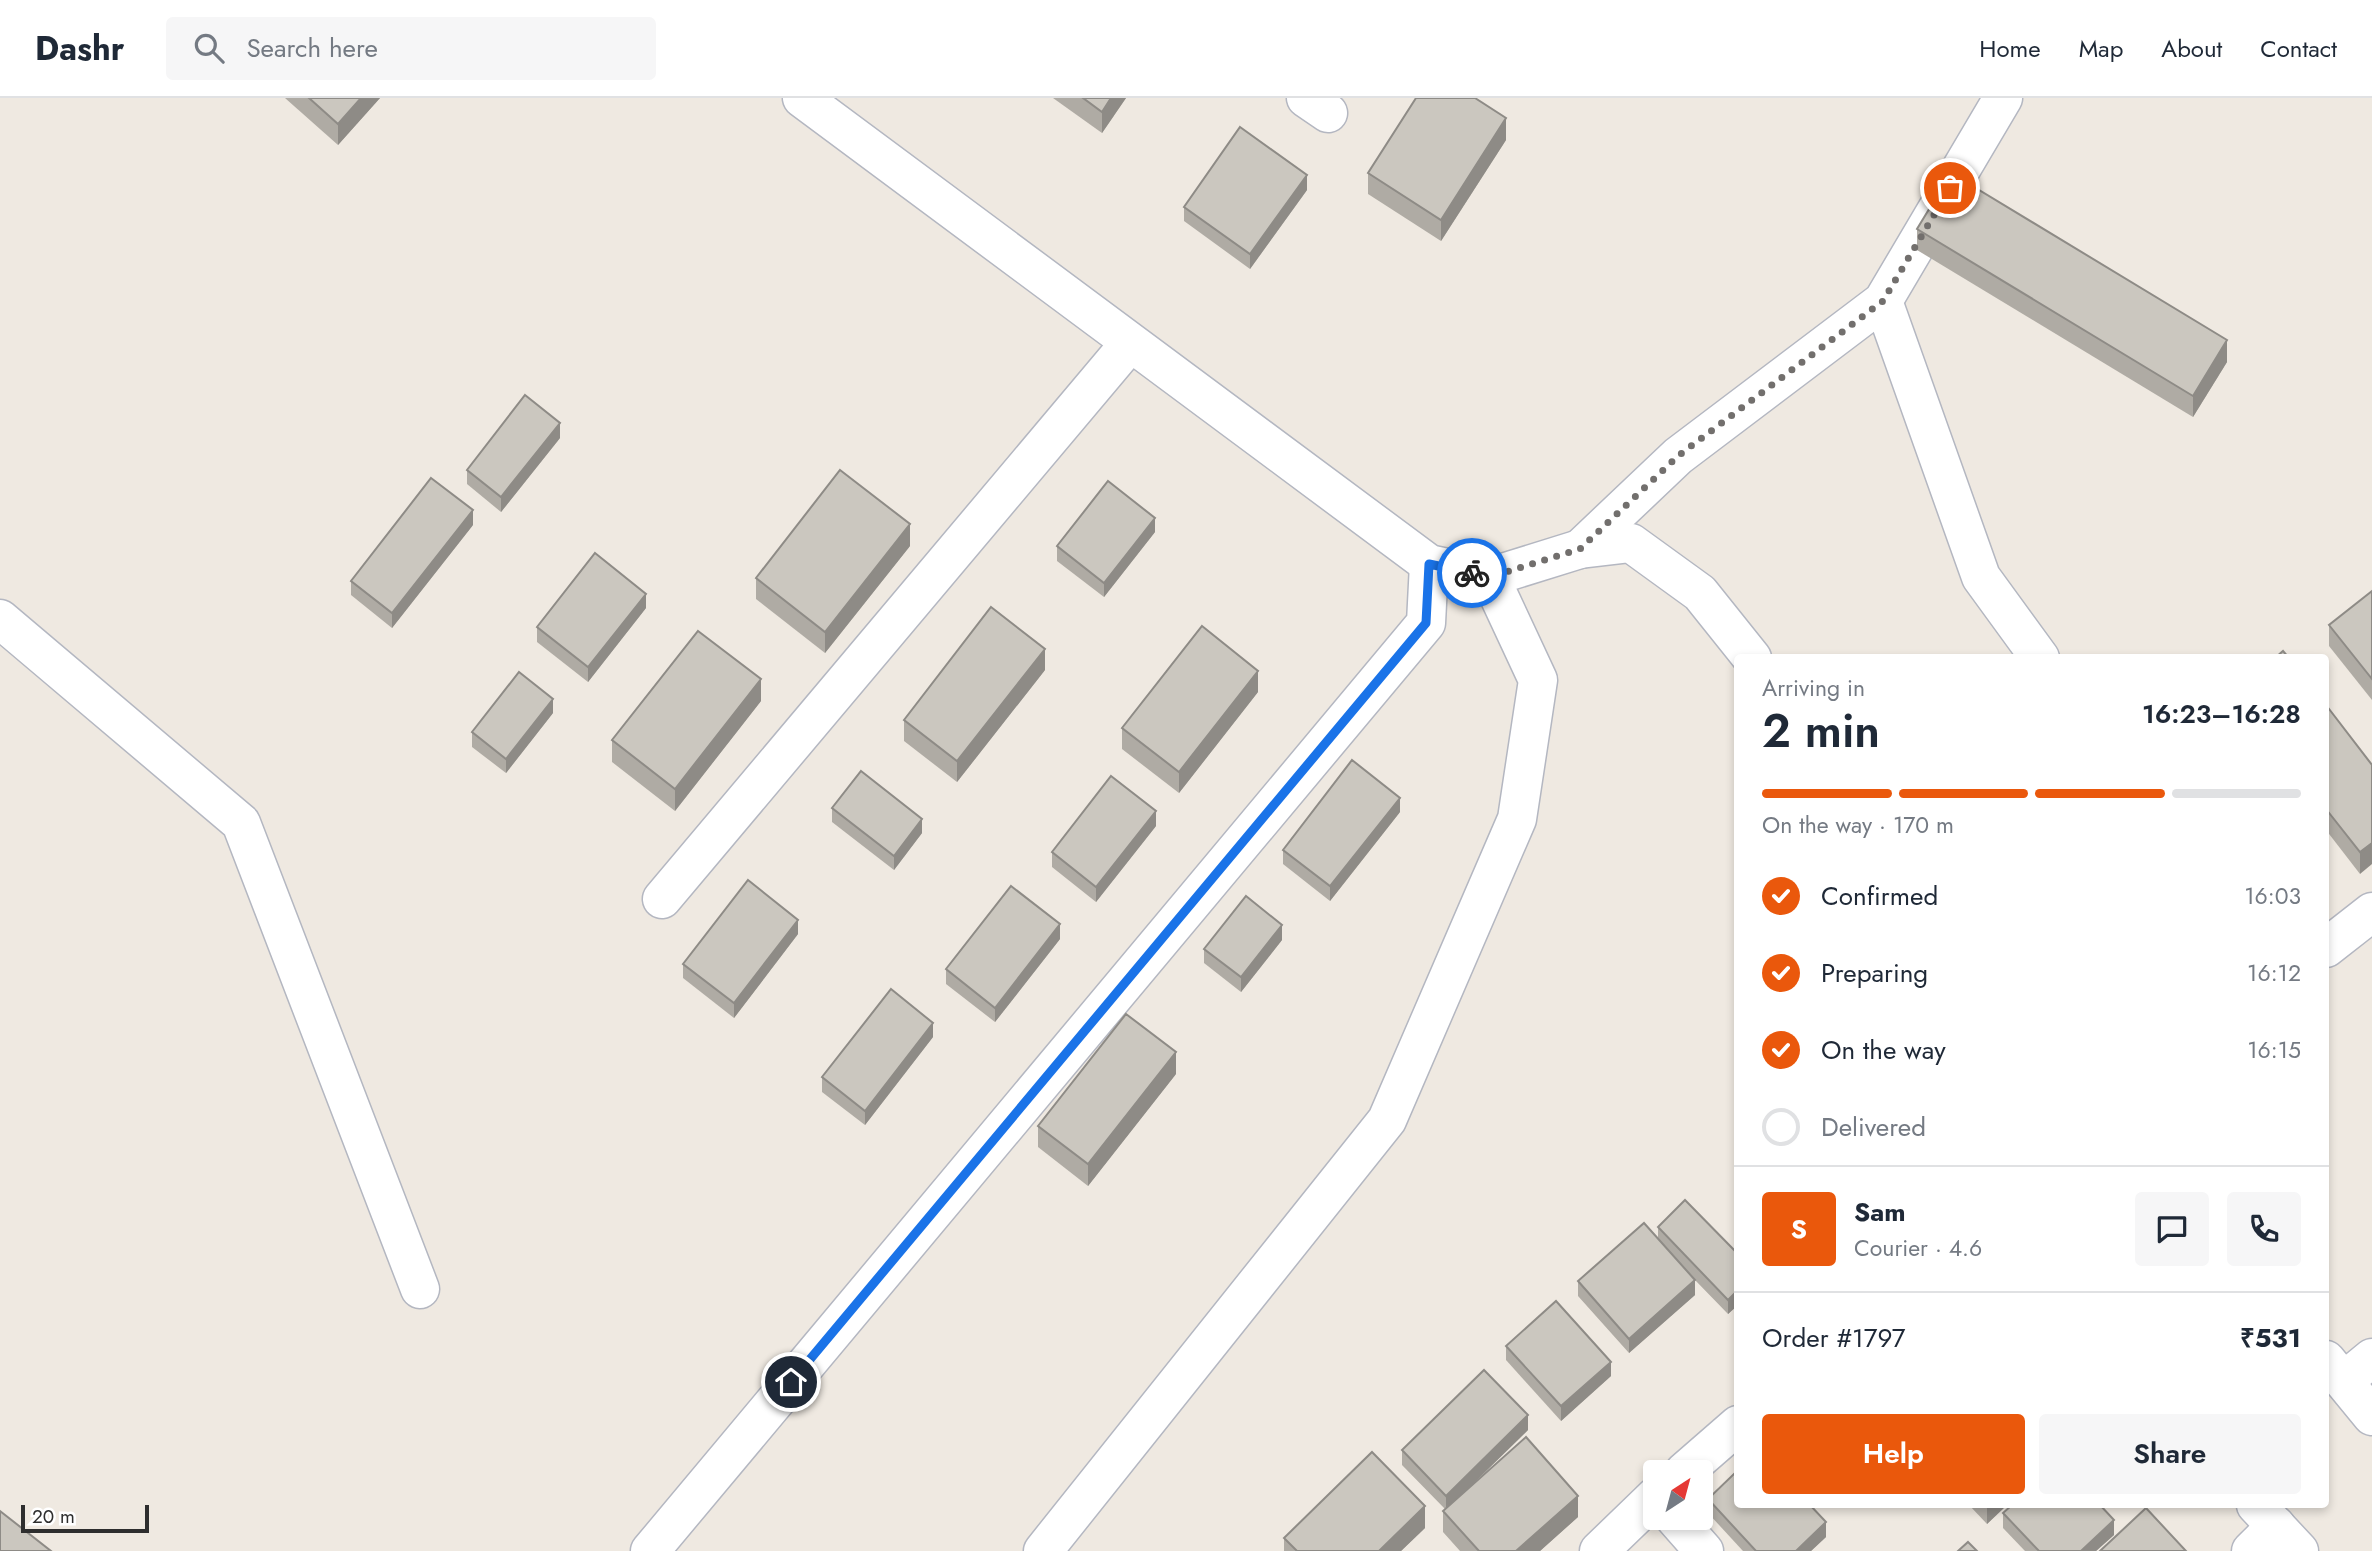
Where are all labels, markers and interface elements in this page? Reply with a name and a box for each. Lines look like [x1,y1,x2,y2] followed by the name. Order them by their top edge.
[166,17,656,80] search box
[35,25,124,72] text: Dashr
[190,29,228,67] icon: search
[246,29,378,67] text: Search here
[1979,31,2041,66] text: Home
[2079,31,2123,66] text: Map
[2161,31,2222,66] text: About
[2260,31,2337,66] text: Contact
[1920,158,1980,218] pin
[1931,169,1969,207] icon: bag
[1437,538,1507,608] courier
[1453,554,1491,592] icon: bike
[1762,671,1865,705] text: Arriving in
[2142,695,2301,733] text: 16:23–16:28
[1762,698,1880,764] text: 2 min
[1762,808,1954,842] text: On the way · 170 m
[1762,877,1800,915] icon: check
[1821,877,1938,915] text: Confirmed
[2244,879,2301,913] text: 16:03
[1762,954,1800,992] icon: check
[1821,954,1928,992] text: Preparing
[2247,956,2301,990] text: 16:12
[1762,1031,1800,1069] icon: check
[1821,1031,1946,1069] text: On the way
[2247,1033,2301,1067] text: 16:15
[1821,1108,1926,1146] text: Delivered
[2135,1192,2209,1266] button: chat
[2227,1192,2301,1266] button: phone
[1854,1193,1906,1231] text: Sam
[1791,1210,1807,1248] text: S
[1854,1231,1982,1265] text: Courier · 4.6
[1762,1319,1905,1357] text: Order #1797
[2240,1319,2301,1357] text: ₹531
[761,1352,821,1412] pin
[772,1363,810,1401] icon: home
[1762,1414,2025,1494] button: Help
[2039,1414,2301,1494] button: Share
[1643,1460,1713,1530] north arrow
[1643,1460,1713,1530] map controls
[21,1502,149,1534] scale bar
[32,1503,75,1530] text: 20 m

